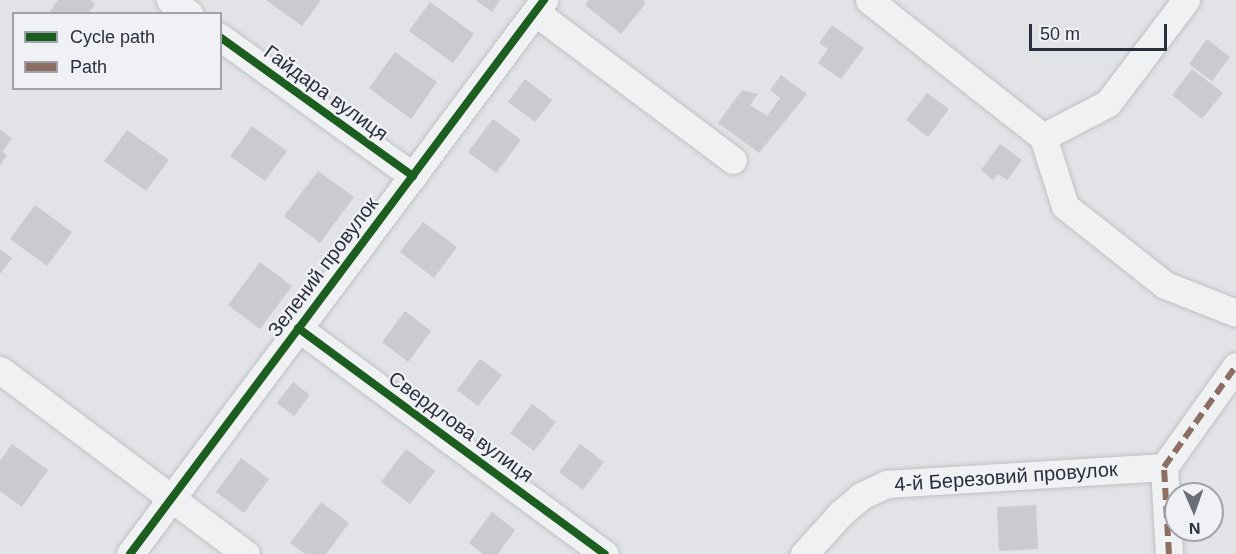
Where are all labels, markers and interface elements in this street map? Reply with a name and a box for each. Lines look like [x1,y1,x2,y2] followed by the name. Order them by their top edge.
[12,12,222,90] legend
[1032,12,1170,50] scale bar
[1040,24,1080,44] text: 50 m
[70,27,155,47] text: Cycle path
[259,40,393,146] street label: Гайдара вулиця
[70,57,107,77] text: Path
[263,192,383,342] street label: Зелений провулок
[384,366,538,488] street label: Свердлова вулиця
[894,457,1118,497] street label: 4-й Березовий провулок
[1164,482,1224,542] north arrow
[1189,520,1201,537] text: N

